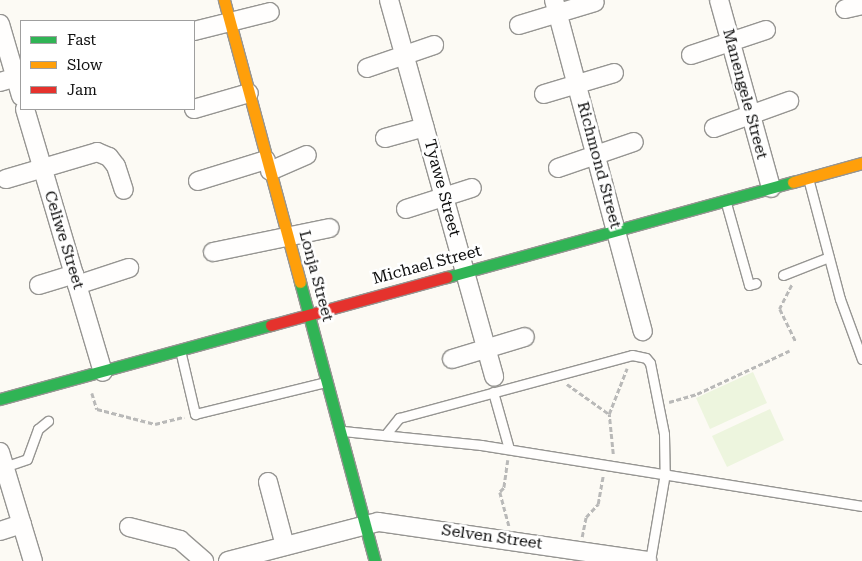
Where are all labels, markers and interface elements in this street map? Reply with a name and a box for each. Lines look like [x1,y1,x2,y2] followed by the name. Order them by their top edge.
[20,20,195,110] legend
[718,27,772,161] street label: Manengele Street
[67,31,96,49] text: Fast
[67,56,102,74] text: Slow
[67,81,97,99] text: Jam
[573,100,625,230] street label: Richmond Street
[420,137,464,239] street label: Tyawe Street
[40,188,88,292] street label: Celiwe Street
[295,228,337,324] street label: Lonja Street
[371,241,483,289] street label: Michael Street
[440,520,544,554] street label: Selven Street

